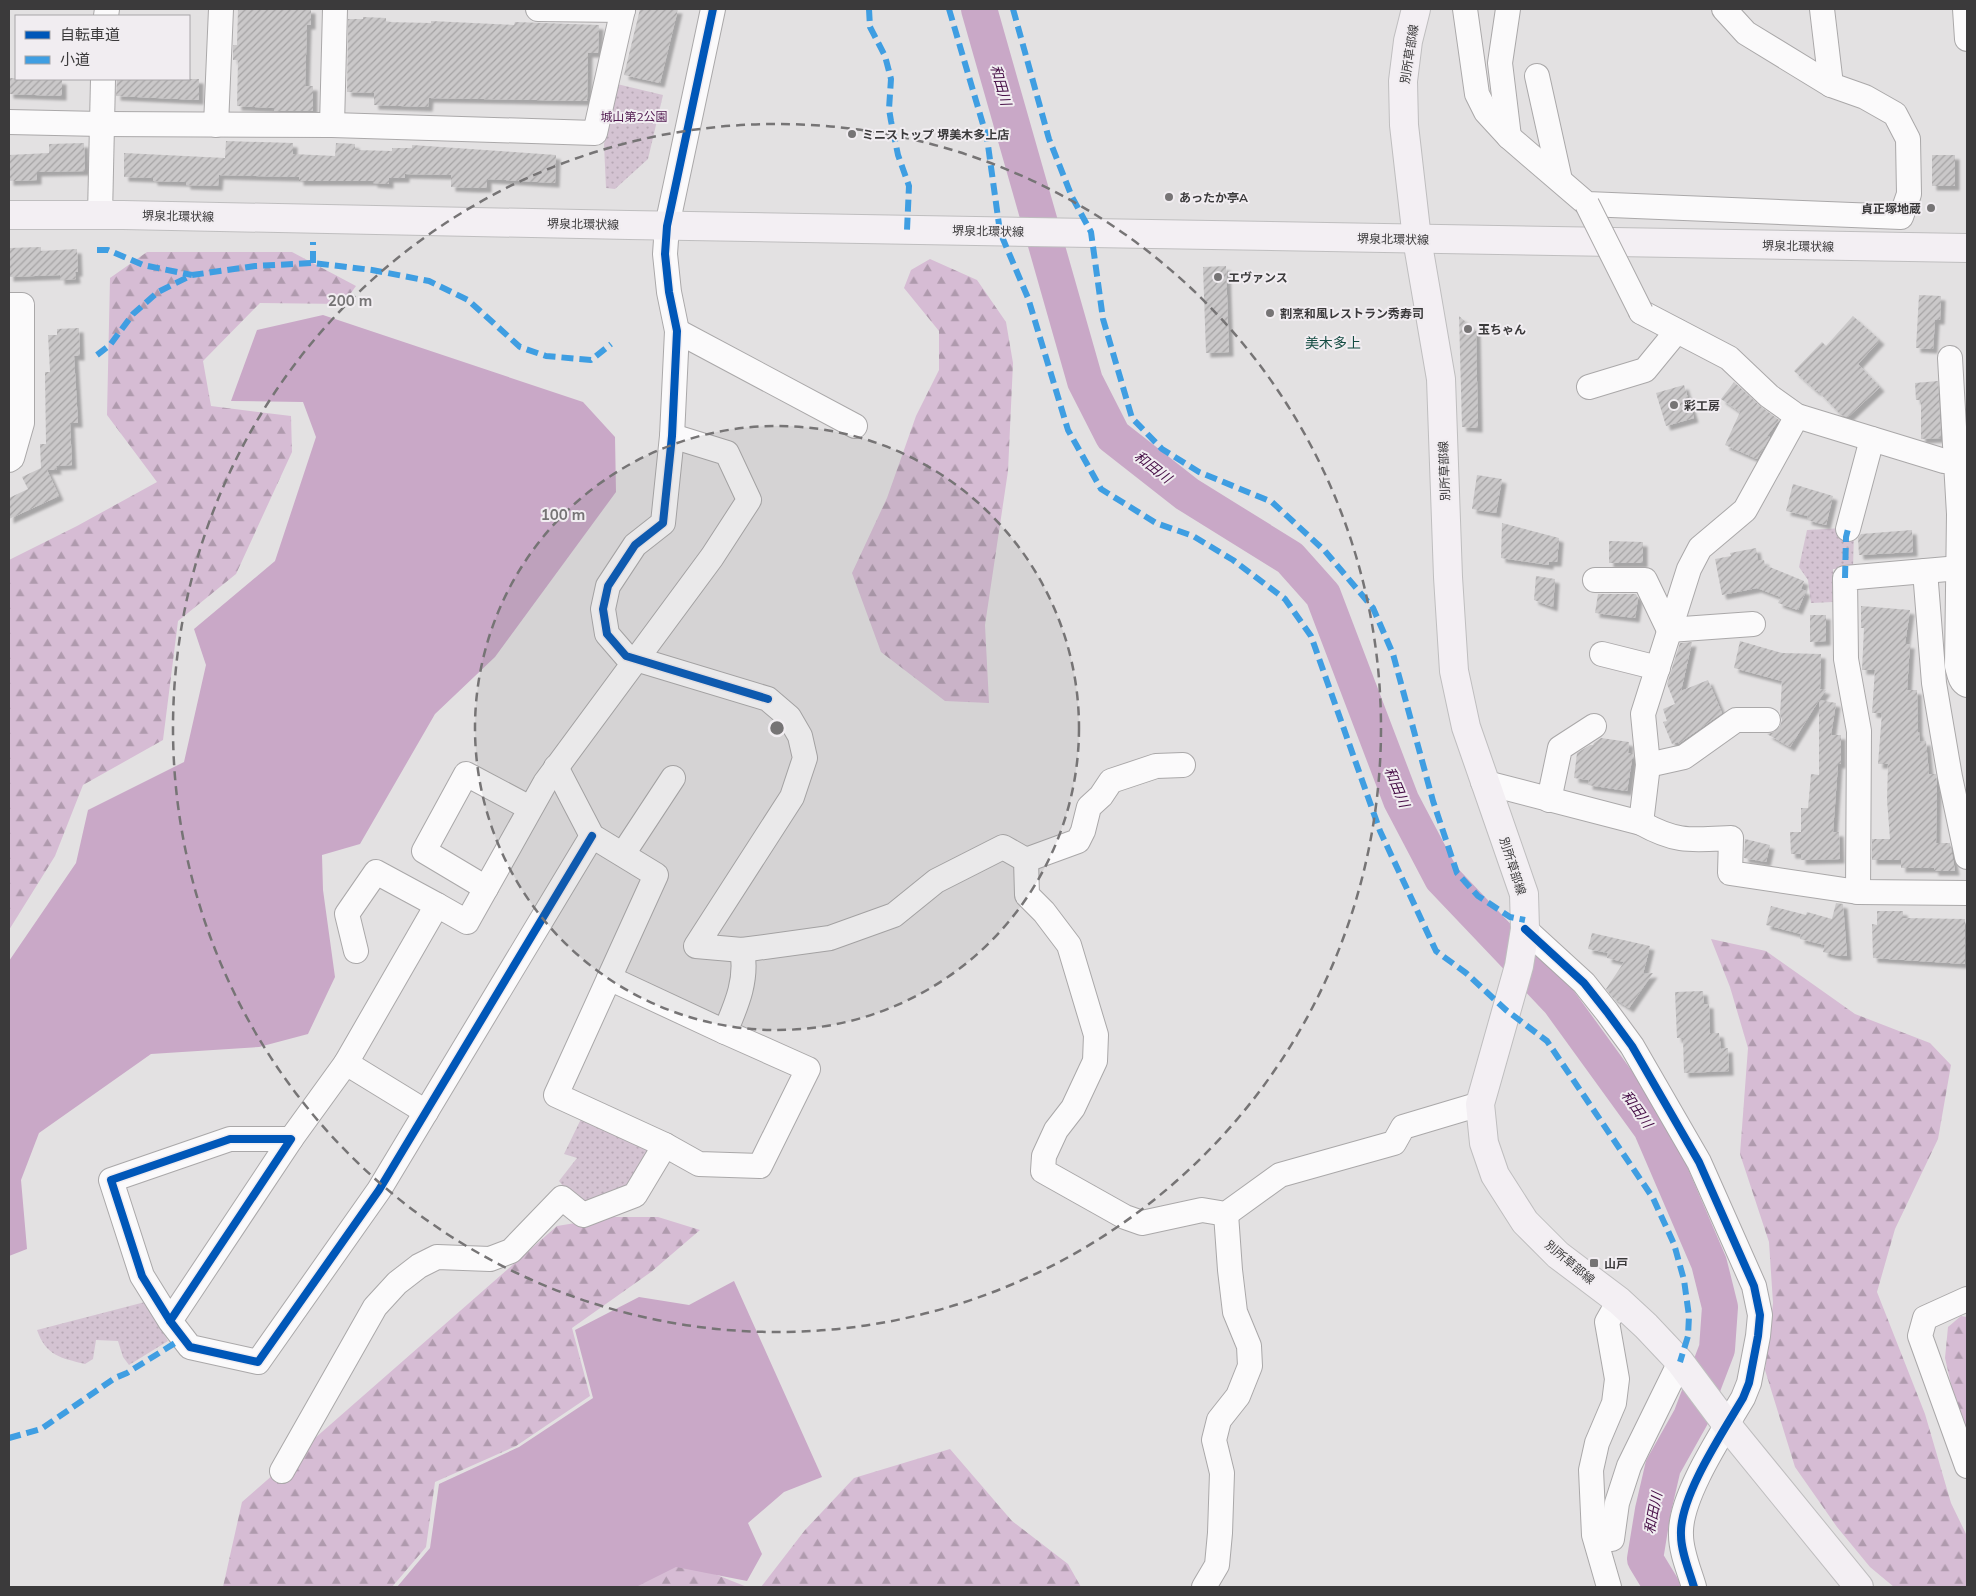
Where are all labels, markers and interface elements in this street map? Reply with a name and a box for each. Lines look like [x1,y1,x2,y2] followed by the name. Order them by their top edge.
[15,15,190,80] legend
[1397,23,1421,85] street label: 別所草部線
[60,25,120,44] text: 自転車道
[60,50,90,69] text: 小道
[987,62,1016,110] water label: 和田川
[600,109,668,124] park label: 城山第2公園
[862,127,1009,142] place label: ミニストップ 堺美木多上店
[846,128,858,140] marker: ミニストップ 堺美木多上店
[1179,190,1248,205] place label: あったか亭A
[1163,191,1175,203] marker: あったか亭A
[1861,201,1921,216] place label: 貞正塚地蔵
[1925,202,1937,214] marker: 貞正塚地蔵
[142,208,214,224] street label: 堺泉北環状線
[547,216,619,232] street label: 堺泉北環状線
[952,223,1024,239] street label: 堺泉北環状線
[1357,231,1429,247] street label: 堺泉北環状線
[1762,238,1834,254] street label: 堺泉北環状線
[1228,270,1288,285] place label: エヴァンス
[1212,271,1224,283] marker: エヴァンス
[328,291,372,310] text: 200 m
[1280,306,1424,321] place label: 割烹和風レストラン秀寿司
[1264,307,1276,319] marker: 割烹和風レストラン秀寿司
[1478,322,1526,337] place label: 玉ちゃん
[1462,323,1474,335] marker: 玉ちゃん
[1305,334,1361,352] district label: 美木多上
[1684,398,1720,413] place label: 彩工房
[1668,399,1680,411] marker: 彩工房
[1435,441,1453,501] street label: 別所草部線
[1131,447,1177,488] water label: 和田川
[541,505,585,524] text: 100 m
[768,719,786,737] centre of rings
[1381,764,1414,812] water label: 和田川
[1497,835,1529,897] street label: 別所草部線
[1618,1087,1658,1133] water label: 和田川
[1542,1237,1598,1287] street label: 別所草部線
[1604,1256,1628,1271] place label: 山戸
[1588,1257,1600,1269] marker: 山戸
[1640,1489,1666,1535] water label: 和田川

